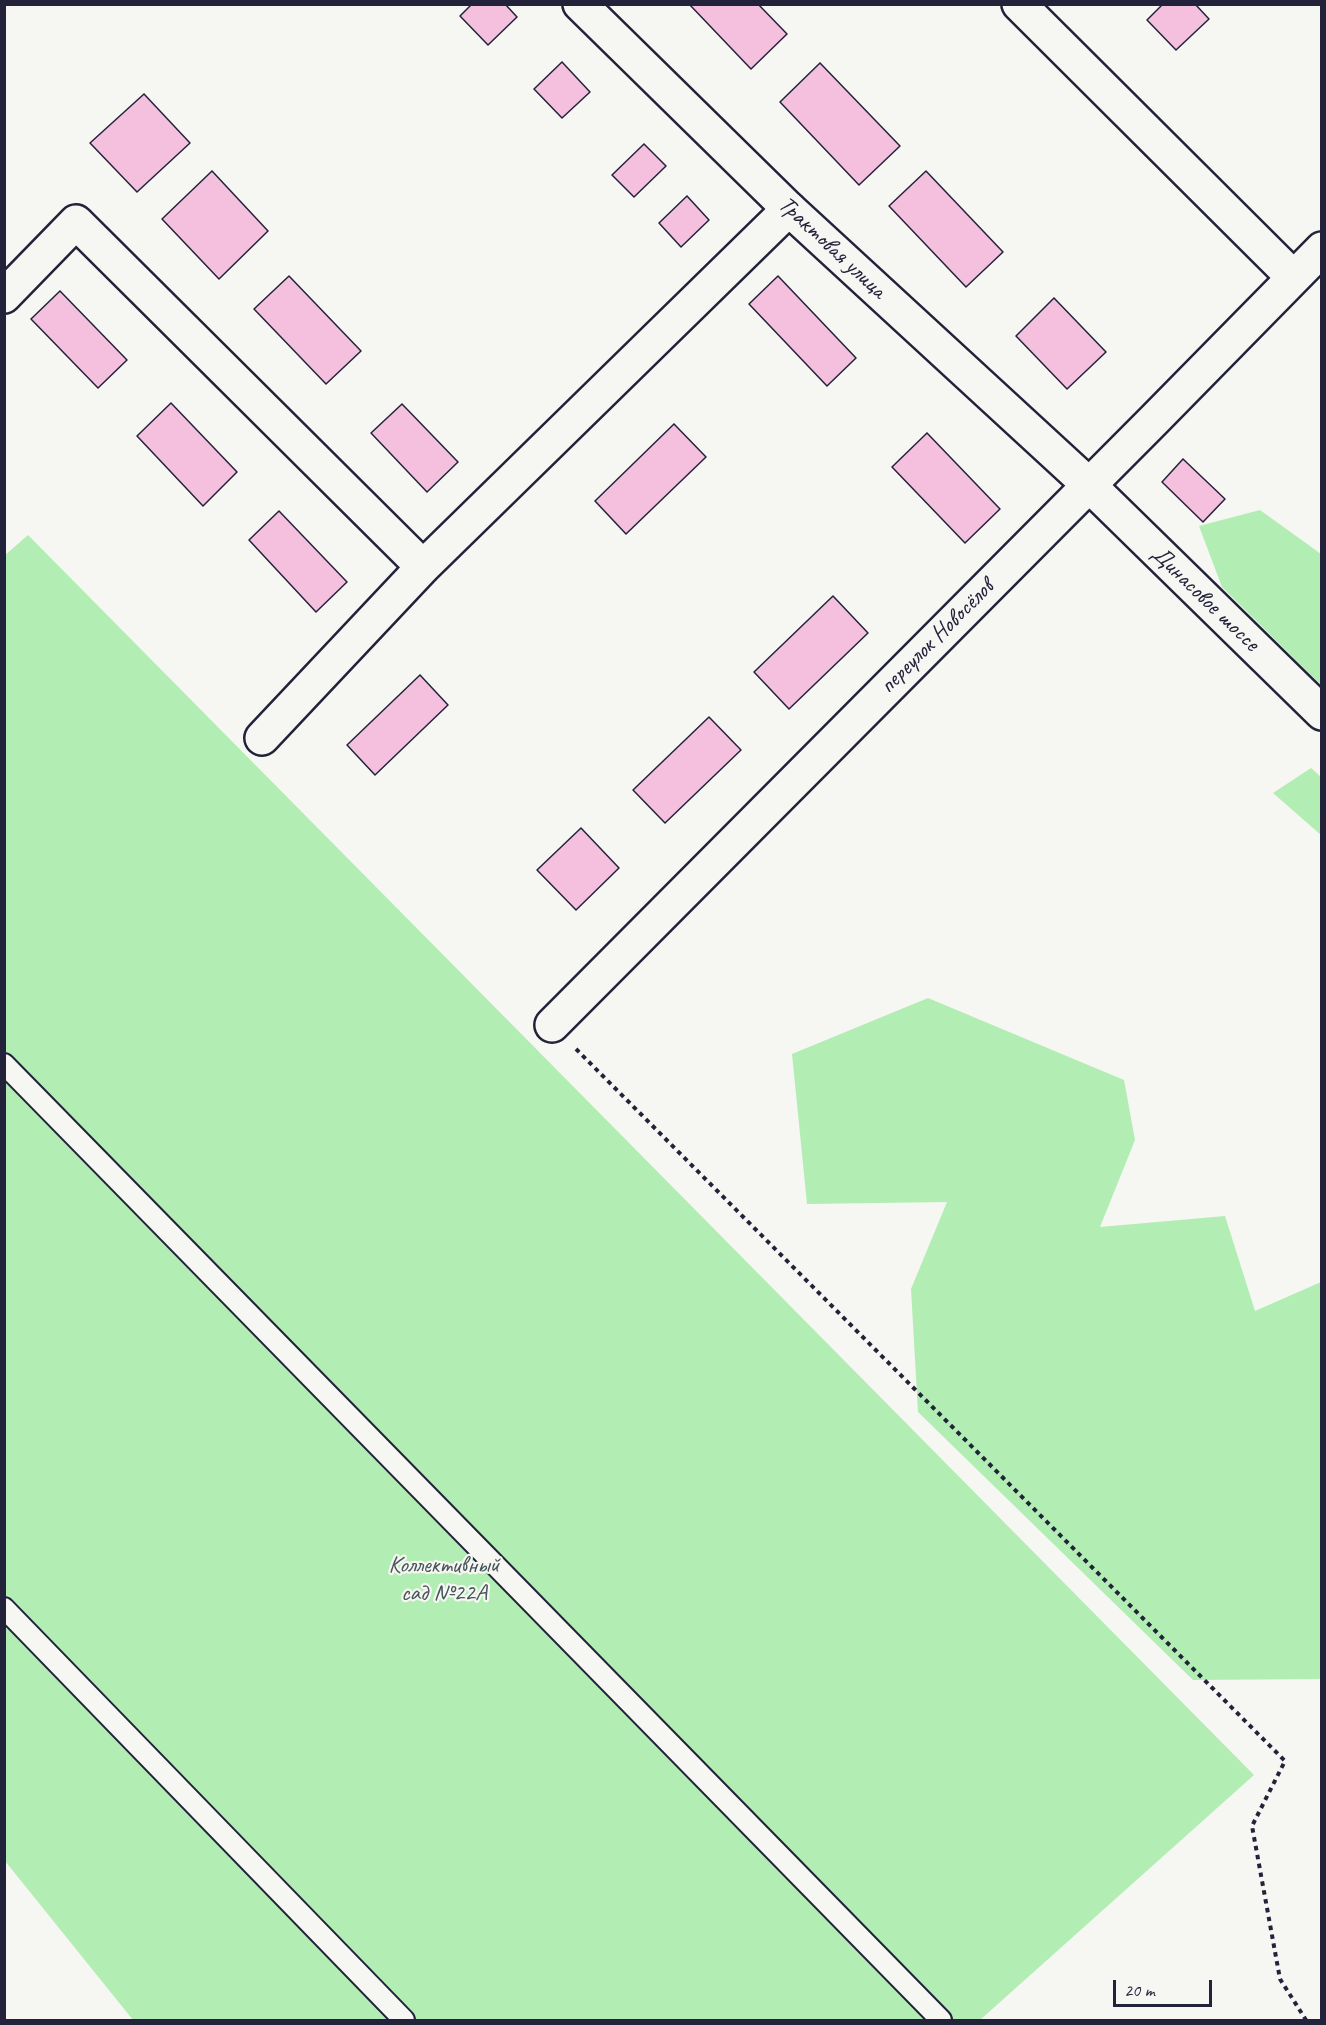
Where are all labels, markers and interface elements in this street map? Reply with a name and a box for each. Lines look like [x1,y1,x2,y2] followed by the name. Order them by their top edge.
[772,191,892,305] street label: Трактовая улица
[1145,540,1265,658] street label: Динасовое шоссе
[874,574,1000,700] street label: переулок Новосёлов
[388,1552,500,1608] park label: Коллективный сад №22А
[1116,1968,1215,2006] scale bar
[1124,1979,1155,2001] text: 20 m

